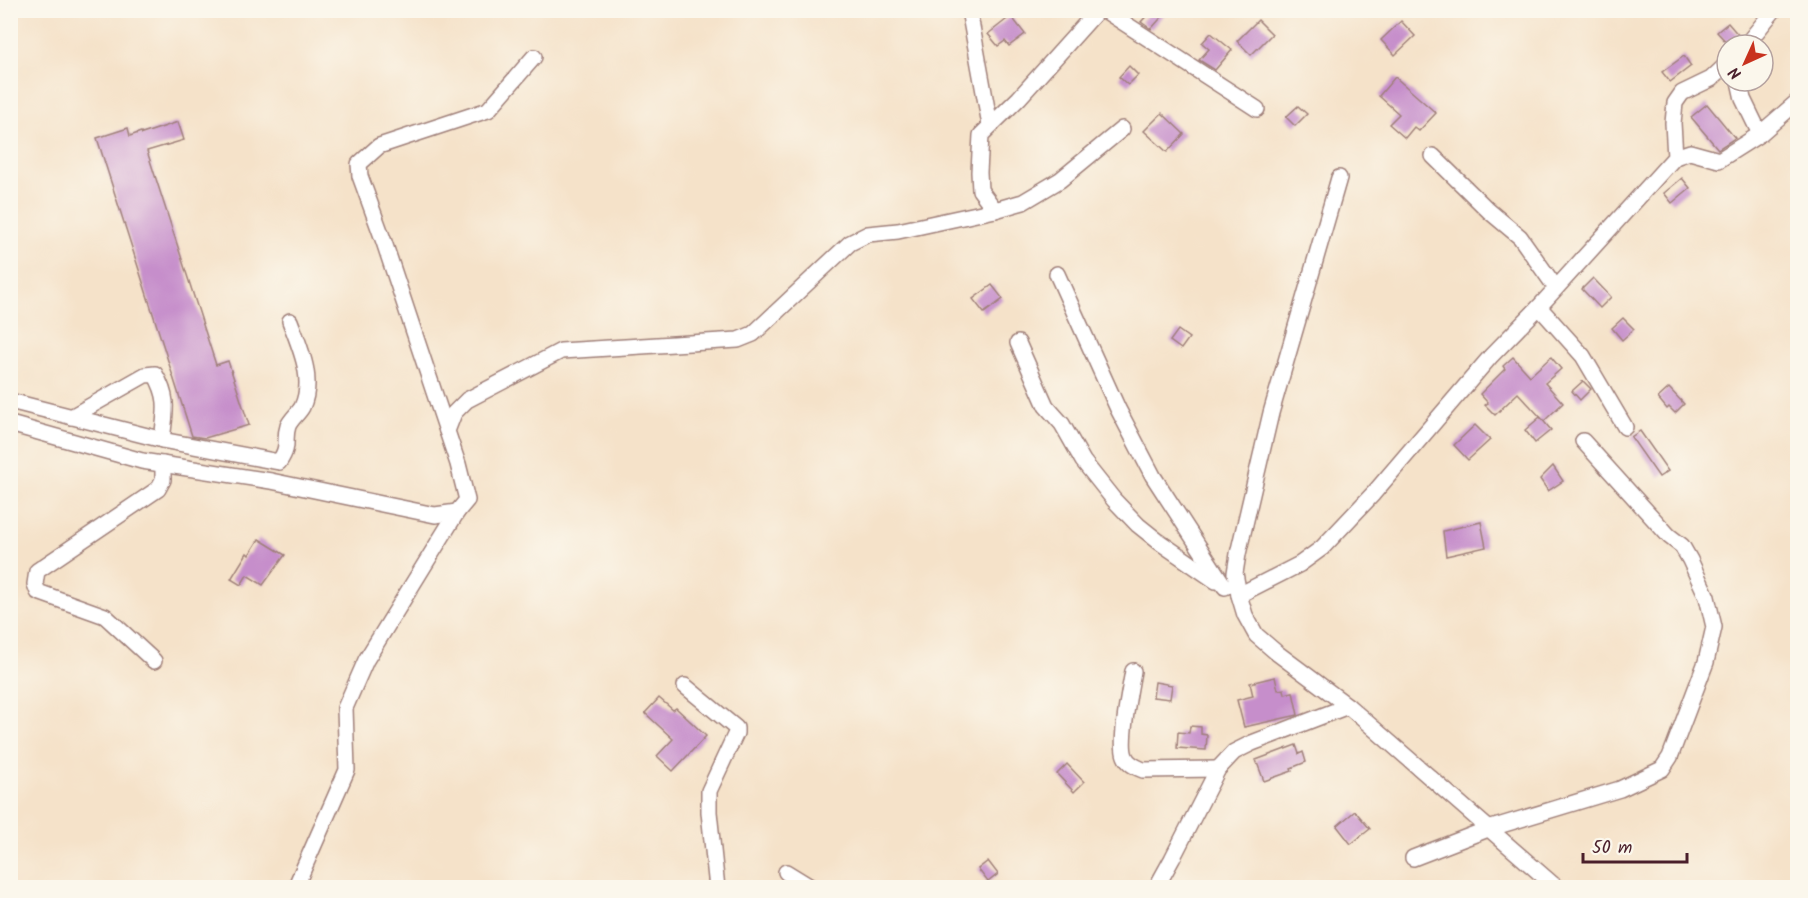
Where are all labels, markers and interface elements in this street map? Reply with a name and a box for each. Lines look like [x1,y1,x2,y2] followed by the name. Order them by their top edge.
[1715,33,1775,93] north arrow
[1723,60,1748,85] text: N
[1583,826,1686,864] scale bar
[1592,834,1632,863] text: 50 m

